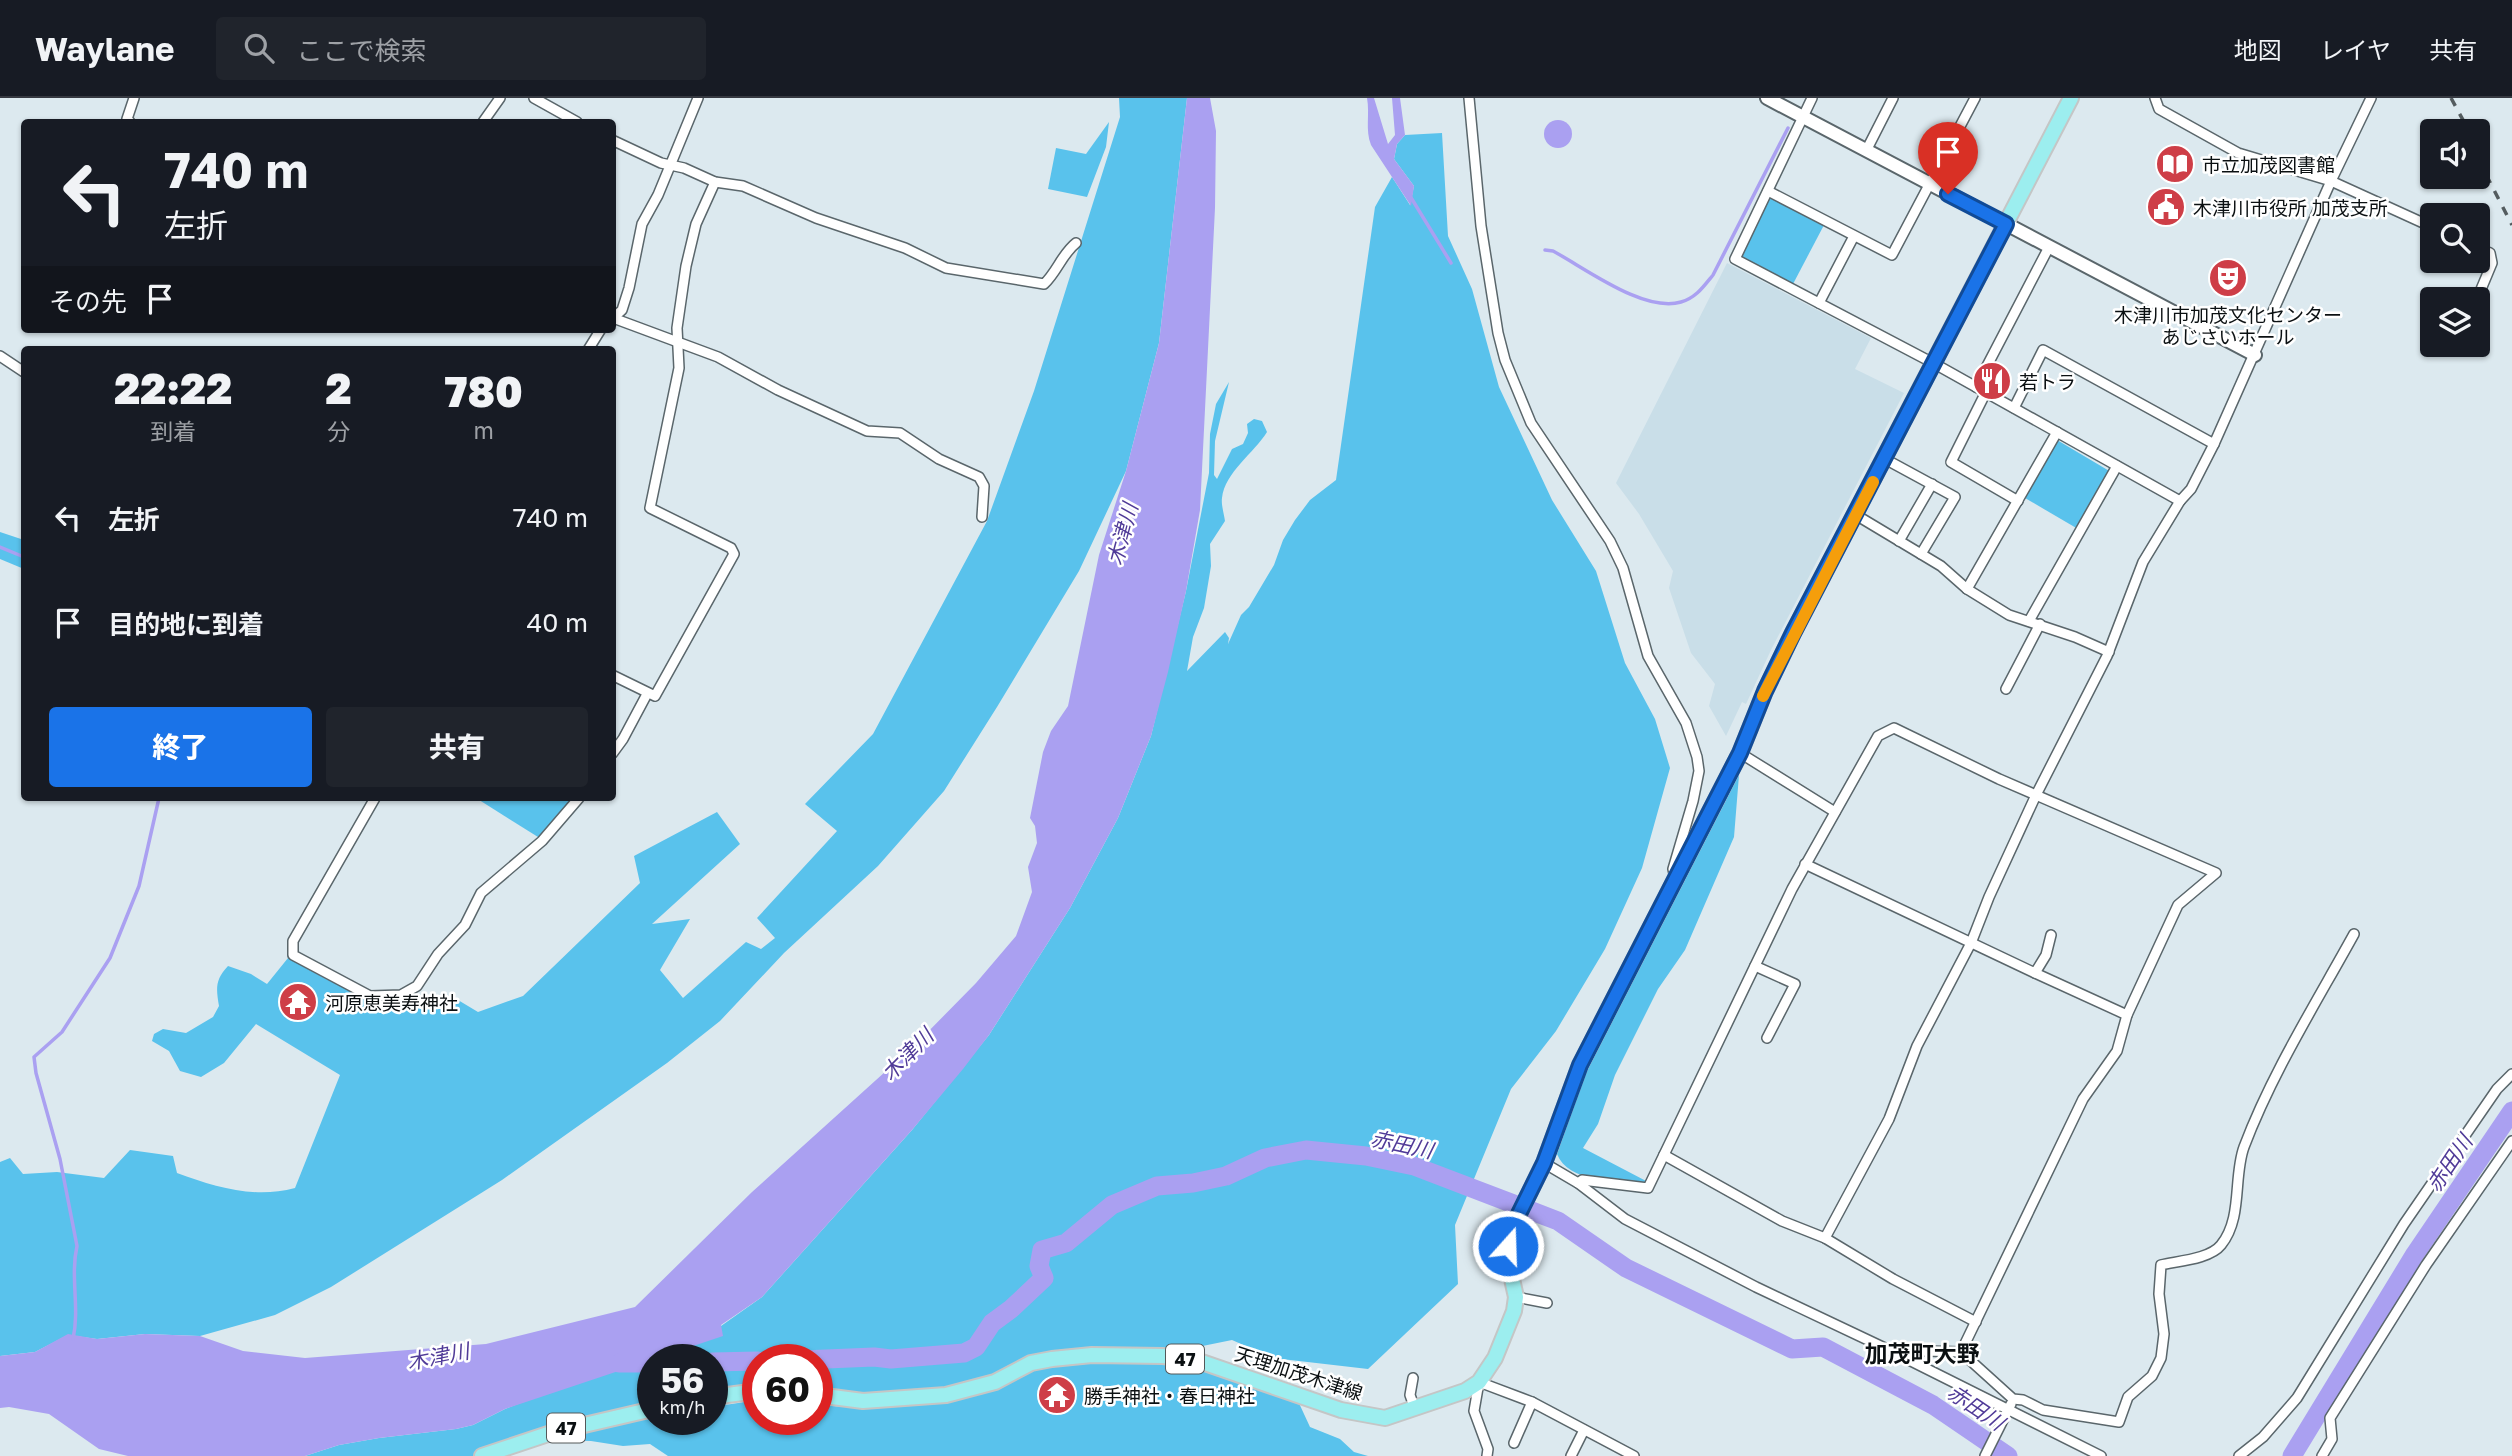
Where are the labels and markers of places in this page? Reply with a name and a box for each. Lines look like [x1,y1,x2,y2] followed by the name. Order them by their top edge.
[1918,122,1978,194] pin
[2154,143,2196,185] library icon: 市立加茂図書館
[2202,153,2335,176] place label: 市立加茂図書館
[2145,186,2187,228] public building icon: 木津川市役所 加茂支所
[2193,196,2388,219] place label: 木津川市役所 加茂支所
[2207,257,2249,299] theatre icon: 木津川市加茂文化センター あじさいホール
[2114,303,2342,348] place label: 木津川市加茂文化センター あじさいホール
[1971,360,2013,402] restaurant icon: 若トラ
[2019,370,2076,393] place label: 若トラ
[277,981,319,1023] temple icon: 河原恵美寿神社
[325,991,458,1014] place label: 河原恵美寿神社
[1036,1374,1078,1416] temple icon: 勝手神社・春日神社
[1084,1384,1255,1407] place label: 勝手神社・春日神社

